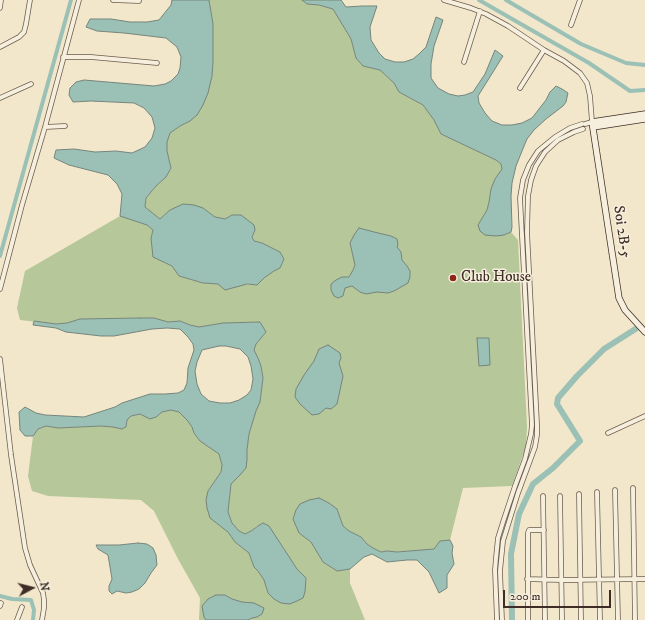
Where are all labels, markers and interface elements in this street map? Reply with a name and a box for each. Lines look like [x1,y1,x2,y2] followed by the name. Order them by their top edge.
[608,205,634,259] street label: Soi 2B-5
[461,269,531,287] place label: Club House
[448,273,458,283] marker: Club House
[12,568,52,608] north arrow
[36,581,51,592] text: N
[505,582,613,608] scale bar
[510,589,540,604] text: 200 m

